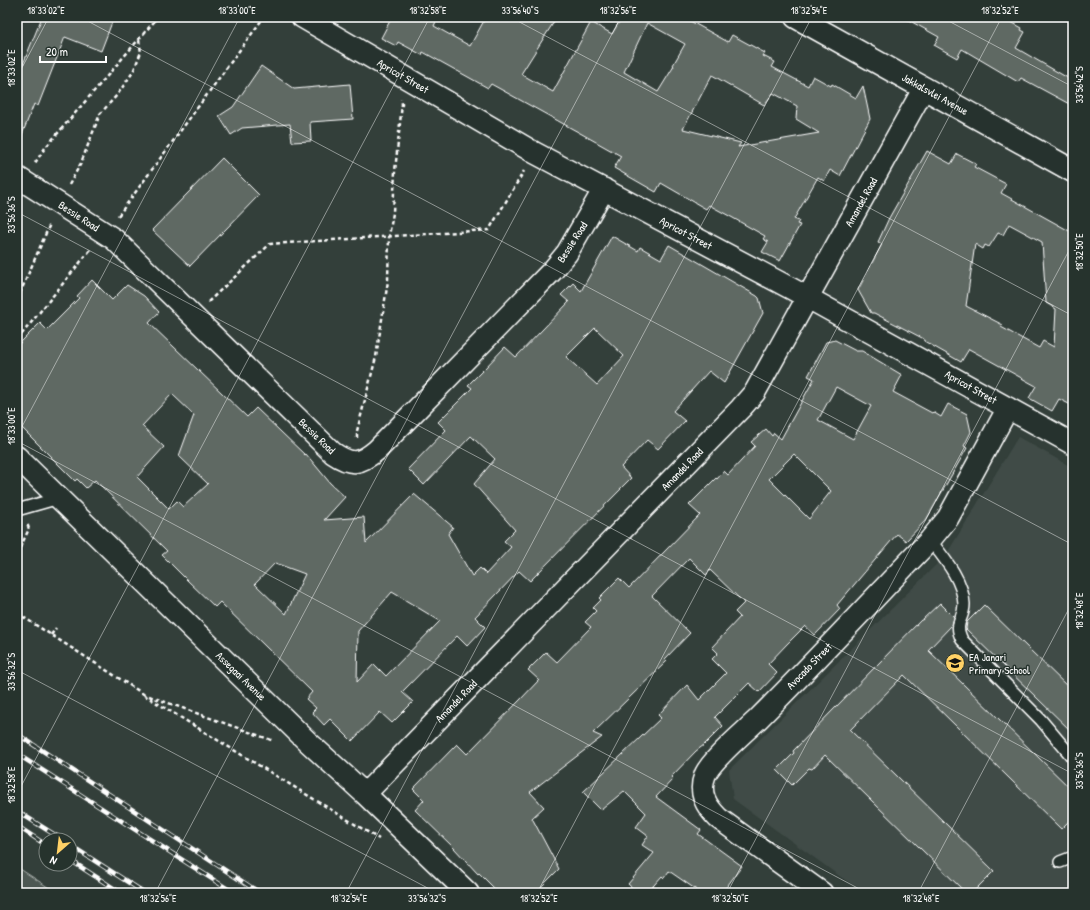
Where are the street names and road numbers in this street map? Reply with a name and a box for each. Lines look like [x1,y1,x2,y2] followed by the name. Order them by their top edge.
[375,56,432,97] street label: Apricot Street
[899,70,971,118] street label: Jakkalsvlei Avenue
[842,174,881,229] street label: Amandel Road
[56,198,103,235] street label: Bessie Road
[657,213,715,253] street label: Apricot Street
[554,218,591,265] street label: Bessie Road
[943,367,1000,407] street label: Apricot Street
[296,415,339,457] street label: Bessie Road
[658,444,706,493] street label: Amandel Road
[783,640,835,692] street label: Avocado Street
[213,649,270,704] street label: Assegaai Avenue
[432,676,480,725] street label: Amandel Road

